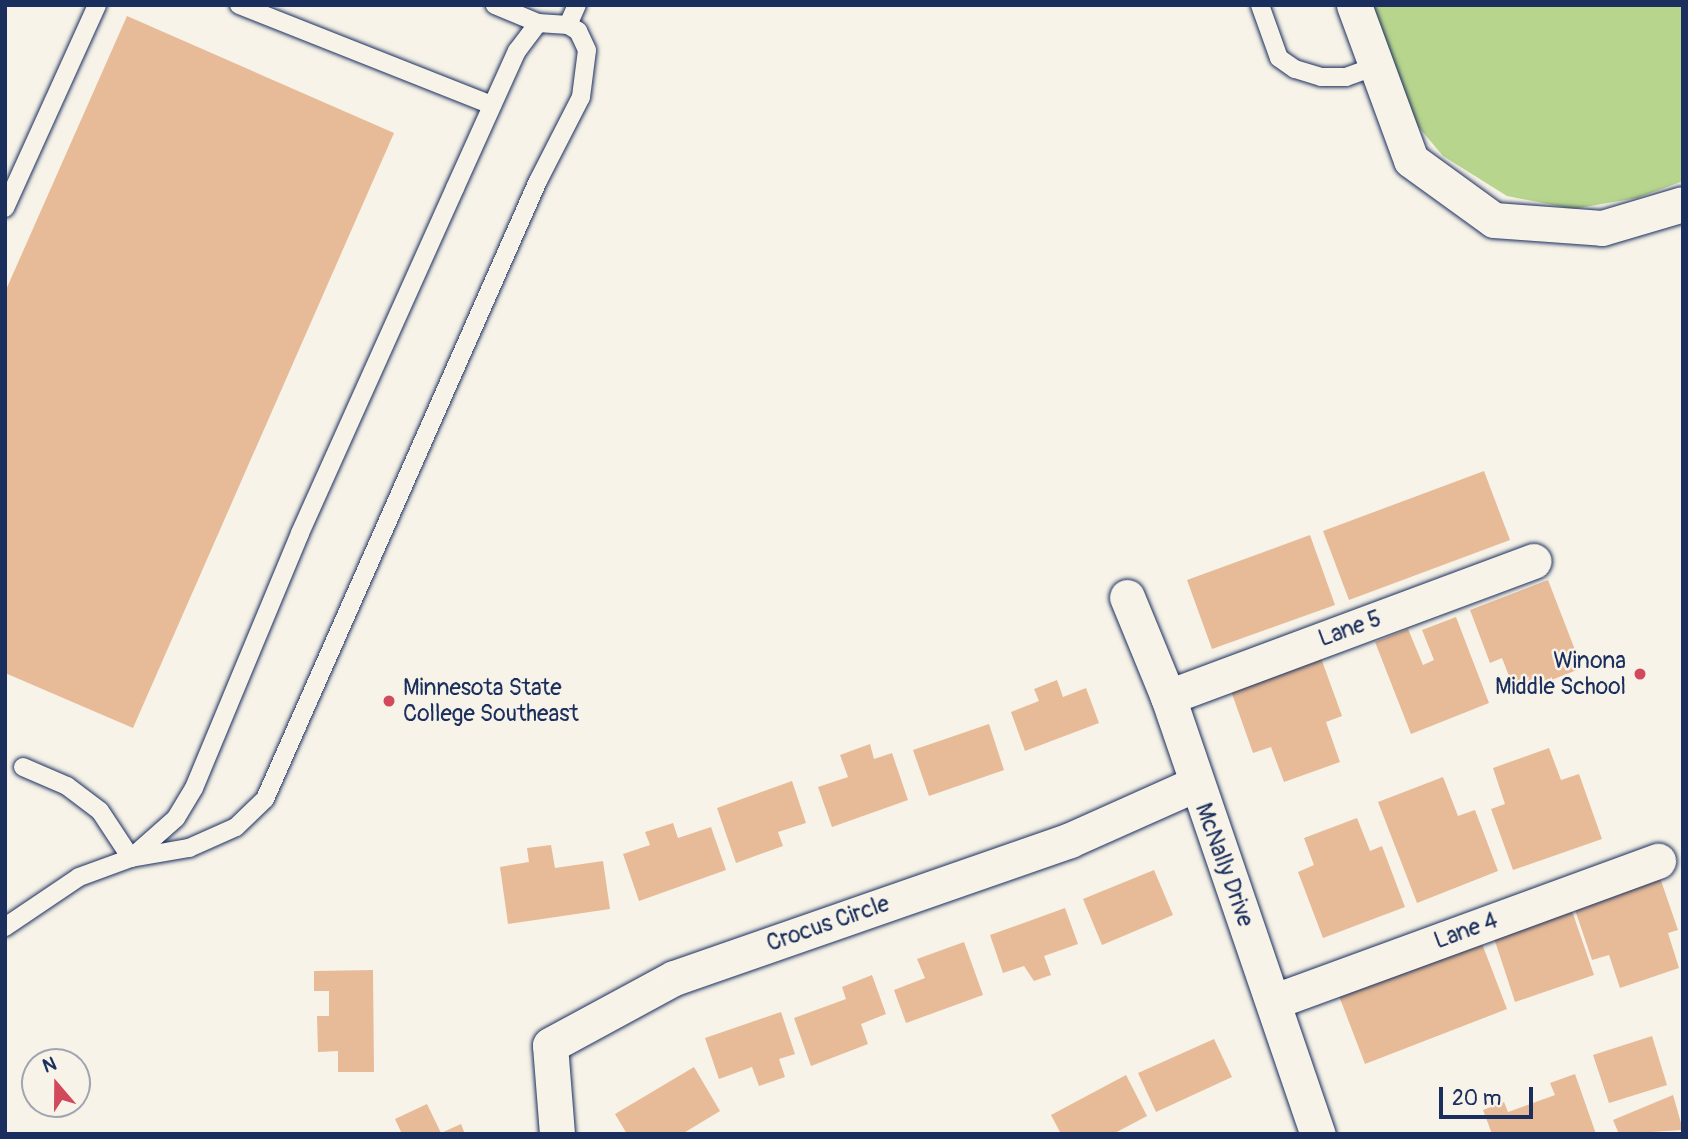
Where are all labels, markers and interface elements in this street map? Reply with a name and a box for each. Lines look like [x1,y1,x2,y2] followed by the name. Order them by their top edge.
[1315,605,1385,653] street label: Lane 5
[1495,647,1626,701] place label: Winona Middle School
[1632,666,1648,682] marker: Winona Middle School
[403,674,579,728] place label: Minnesota State College Southeast
[381,693,397,709] marker: Minnesota State College Southeast
[1189,800,1259,930] street label: McNally Drive
[763,890,893,958] street label: Crocus Circle
[1430,907,1502,955] street label: Lane 4
[21,1048,91,1118] north arrow
[39,1052,60,1079] text: N
[1443,1072,1538,1116] scale bar
[1452,1085,1501,1112] text: 20 m

